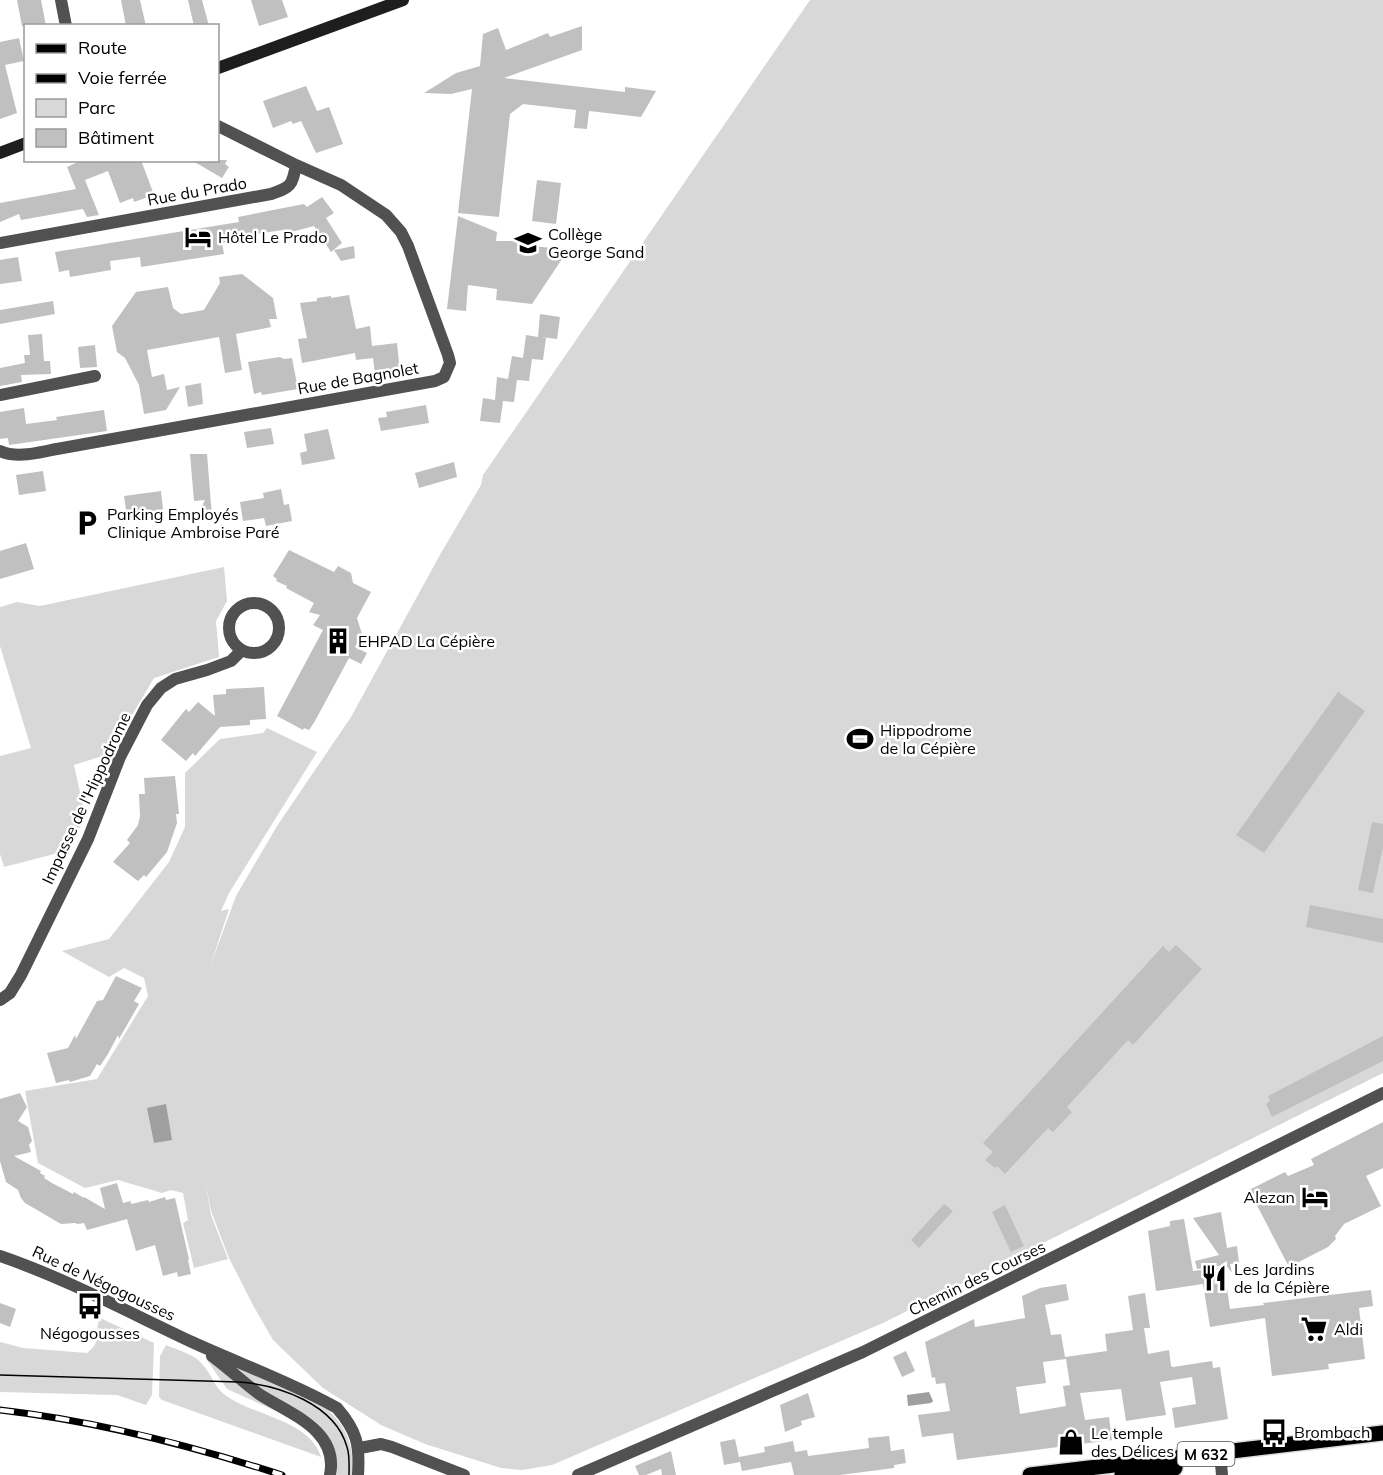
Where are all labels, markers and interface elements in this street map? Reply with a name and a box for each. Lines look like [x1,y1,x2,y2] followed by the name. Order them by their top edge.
[24,24,219,162] legend
[78,36,127,59] text: Route
[78,66,167,89] text: Voie ferrée
[78,96,116,119] text: Parc
[78,126,154,149] text: Bâtiment
[146,172,248,210] street label: Rue du Prado
[183,222,213,252] hotel icon: Hôtel Le Prado
[548,224,644,262] place label: Collège George Sand
[218,227,327,247] place label: Hôtel Le Prado
[513,228,543,258] school or university icon: Collège George Sand
[296,357,420,398] street label: Rue de Bagnolet
[107,504,279,542] place label: Parking Employés Clinique Ambroise Paré
[72,508,102,538] parking icon: Parking Employés Clinique Ambroise Paré
[323,626,353,656] building icon: EHPAD La Cépière
[358,631,495,651] place label: EHPAD La Cépière
[37,709,135,887] street label: Impasse de l'Hippodrome
[880,720,976,758] place label: Hippodrome de la Cépière
[845,724,875,754] sports icon: Hippodrome de la Cépière
[1300,1182,1330,1212] hotel icon: Alezan
[1244,1187,1295,1207] place label: Alezan
[905,1236,1049,1320] street label: Chemin des Courses
[29,1241,179,1325] street label: Rue de Négogousses
[1234,1259,1330,1297] place label: Les Jardins de la Cépière
[1199,1263,1229,1293] restaurant icon: Les Jardins de la Cépière
[75,1291,105,1321] bus stop icon: Négogousses
[1299,1314,1329,1344] supermarket icon: Aldi
[1334,1319,1363,1339] place label: Aldi
[40,1323,140,1343] place label: Négogousses
[1259,1417,1289,1447] bus stop icon: Brombach
[1294,1422,1370,1442] place label: Brombach
[1091,1423,1174,1461] place label: Le temple des Délices
[1056,1427,1086,1457] shop icon: Le temple des Délices
[1178,1442,1234,1466] road number: M 632

